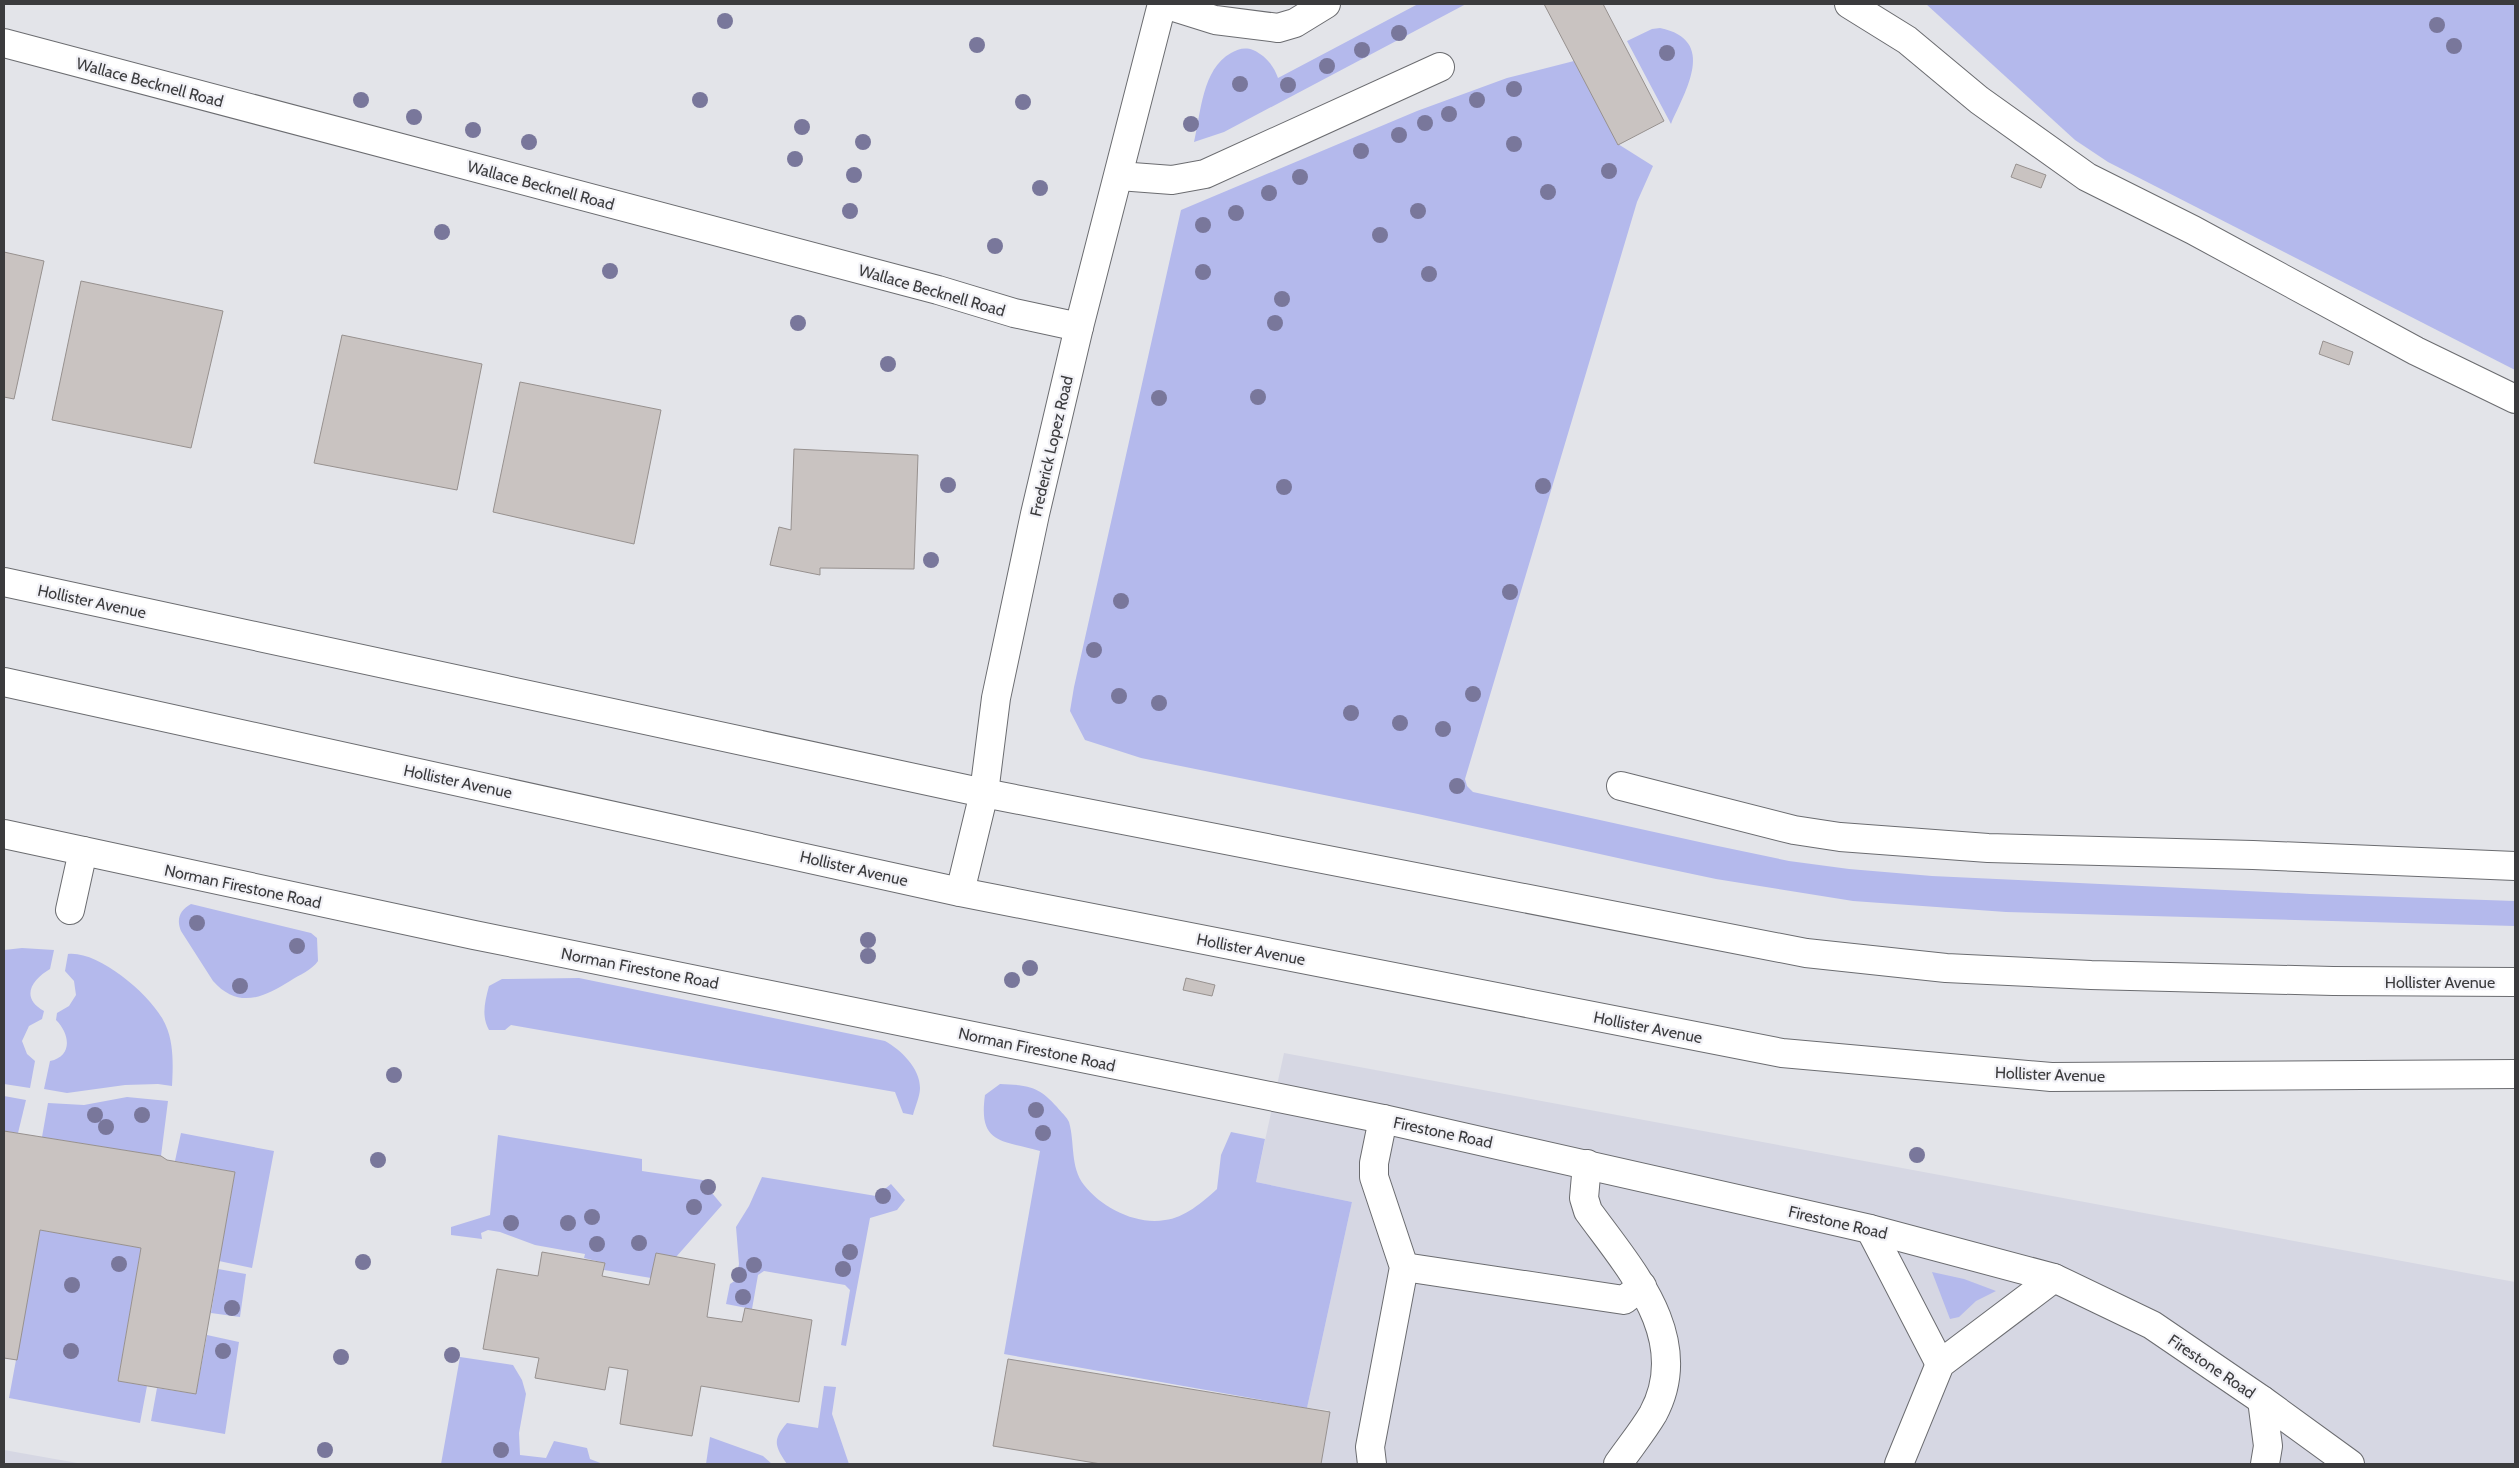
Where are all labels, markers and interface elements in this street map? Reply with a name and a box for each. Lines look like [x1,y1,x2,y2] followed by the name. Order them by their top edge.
[74,54,226,111] street label: Wallace Becknell Road
[465,157,617,214] street label: Wallace Becknell Road
[856,260,1007,320] street label: Wallace Becknell Road
[1026,374,1077,518] street label: Frederick Lopez Road
[36,581,148,622] street label: Hollister Avenue
[402,761,514,802] street label: Hollister Avenue
[798,847,910,890] street label: Hollister Avenue
[163,861,323,912] street label: Norman Firestone Road
[1195,930,1307,969] street label: Hollister Avenue
[560,944,720,993] street label: Norman Firestone Road
[2385,973,2495,992] street label: Hollister Avenue
[1592,1008,1704,1047] street label: Hollister Avenue
[957,1024,1117,1075] street label: Norman Firestone Road
[1995,1063,2105,1086] street label: Hollister Avenue
[1392,1113,1494,1152] street label: Firestone Road
[1787,1202,1889,1243] street label: Firestone Road
[2165,1330,2259,1402] street label: Firestone Road

